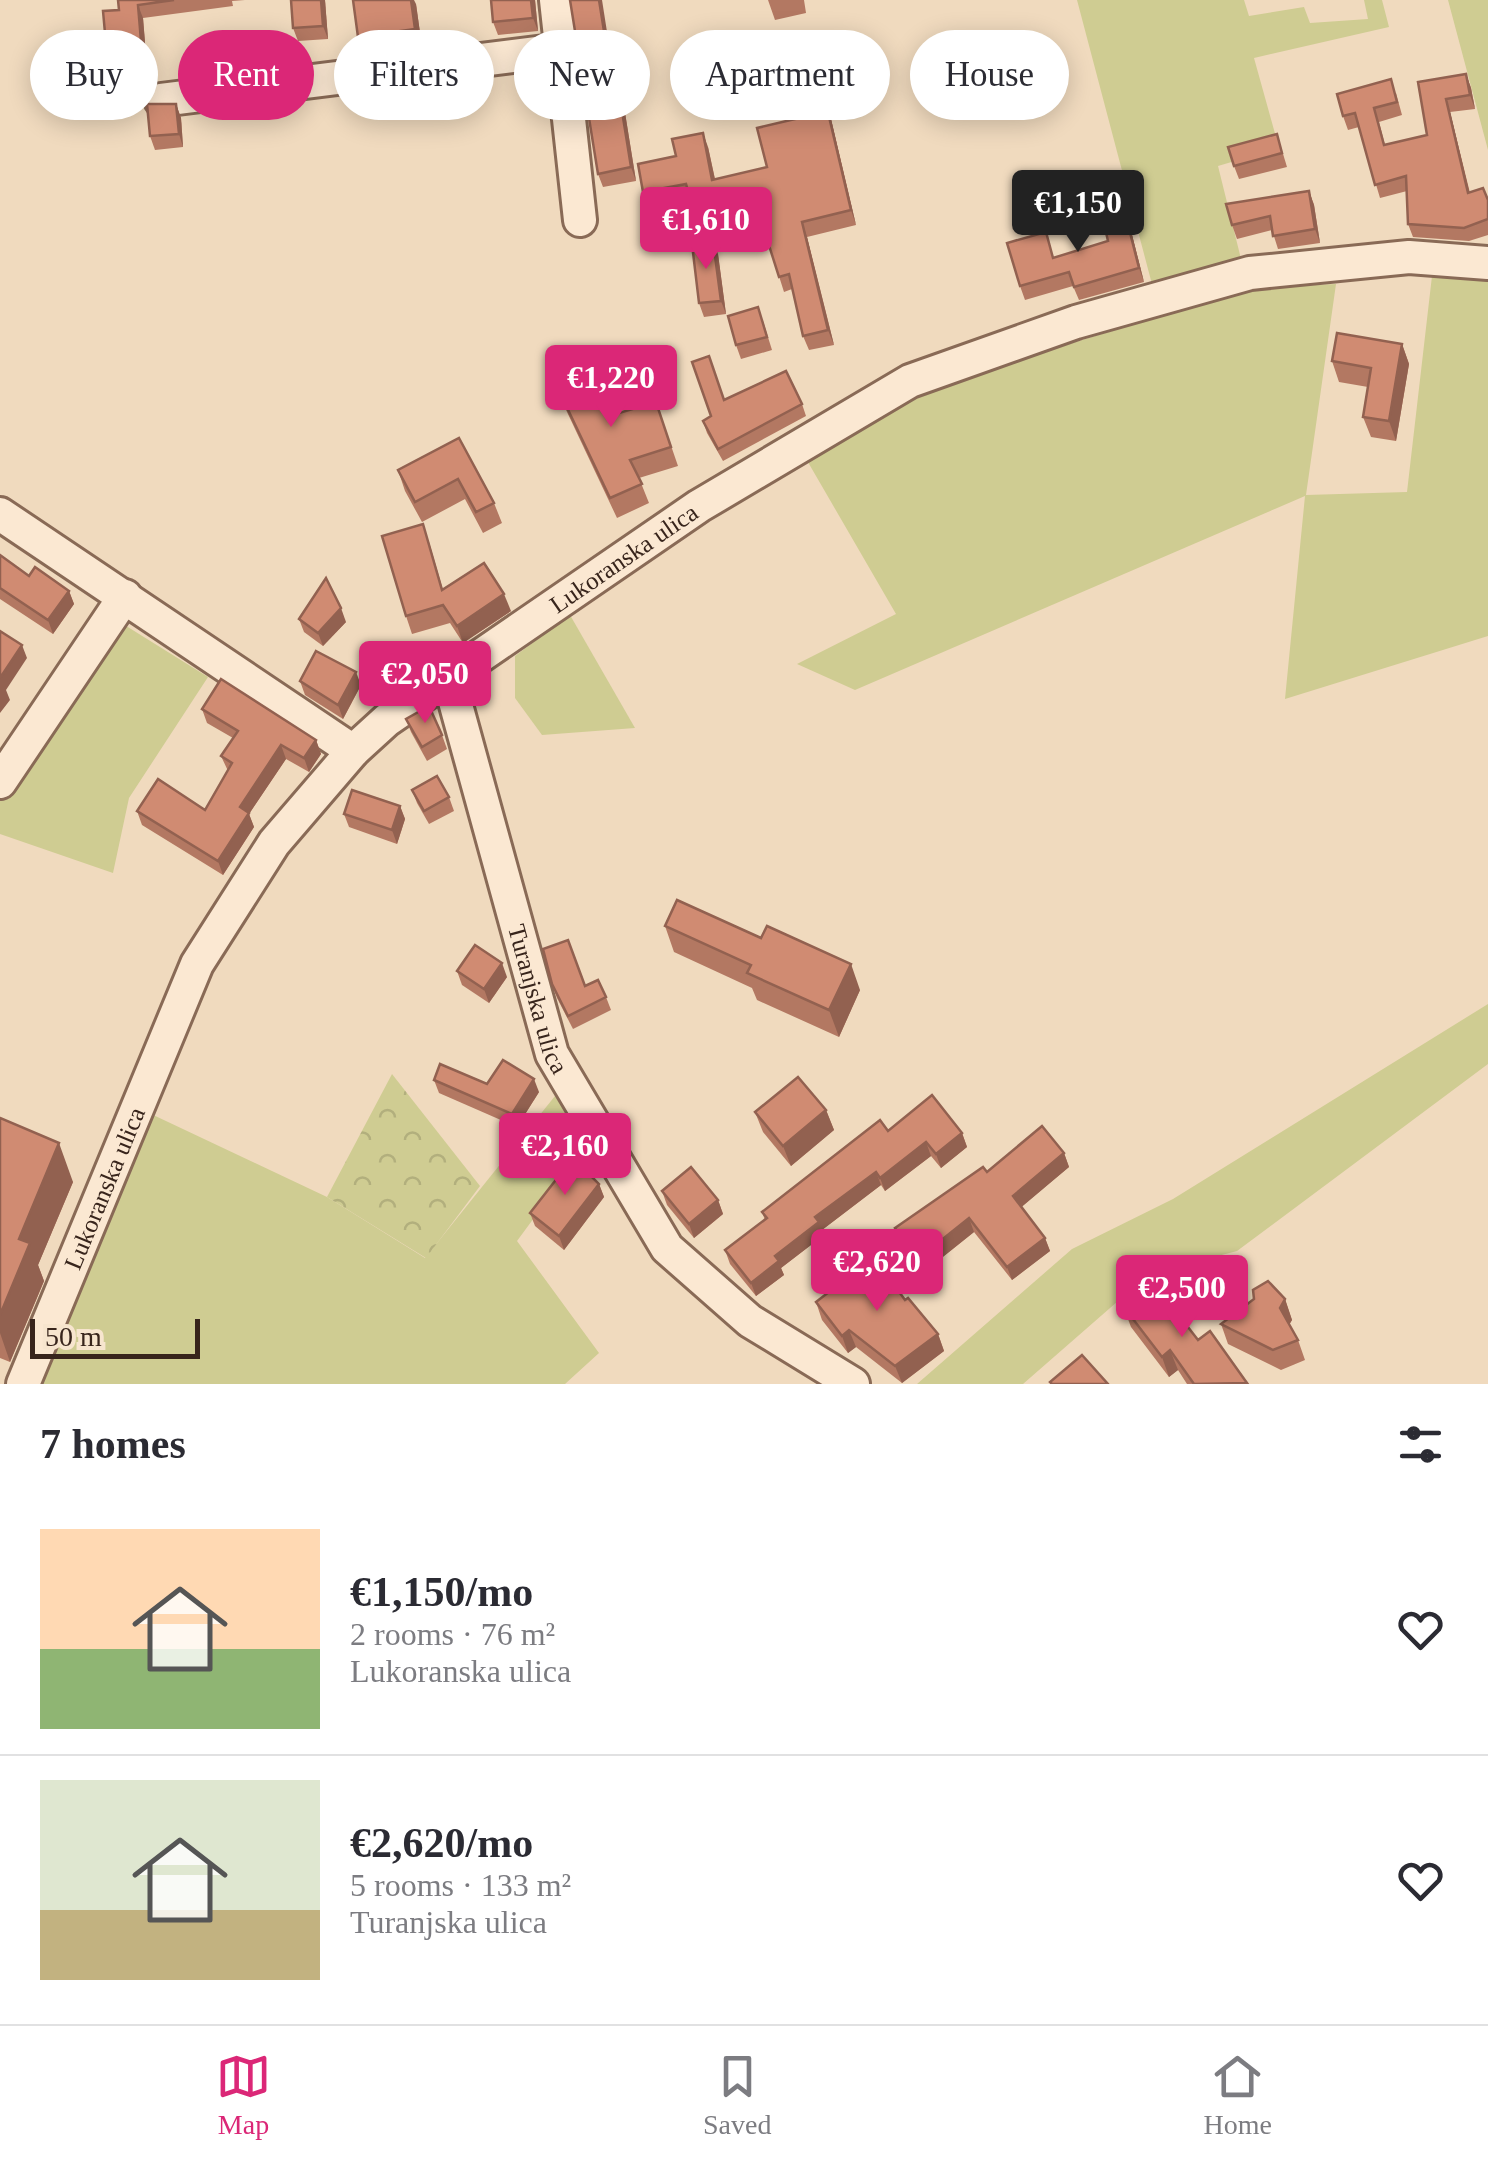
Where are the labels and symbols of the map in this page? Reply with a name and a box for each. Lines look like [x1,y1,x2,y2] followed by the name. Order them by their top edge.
[997,170,1159,255] pin: €1,150
[625,187,787,272] pin: €1,610
[530,345,692,430] pin: €1,220
[545,498,703,618] street label: Lukoranska ulica
[344,641,506,726] pin: €2,050
[503,921,573,1078] street label: Turanjska ulica
[59,1103,150,1273] street label: Lukoranska ulica
[484,1113,646,1198] pin: €2,160
[796,1229,958,1314] pin: €2,620
[1101,1255,1263,1340] pin: €2,500
[30,1314,200,1358] scale bar

